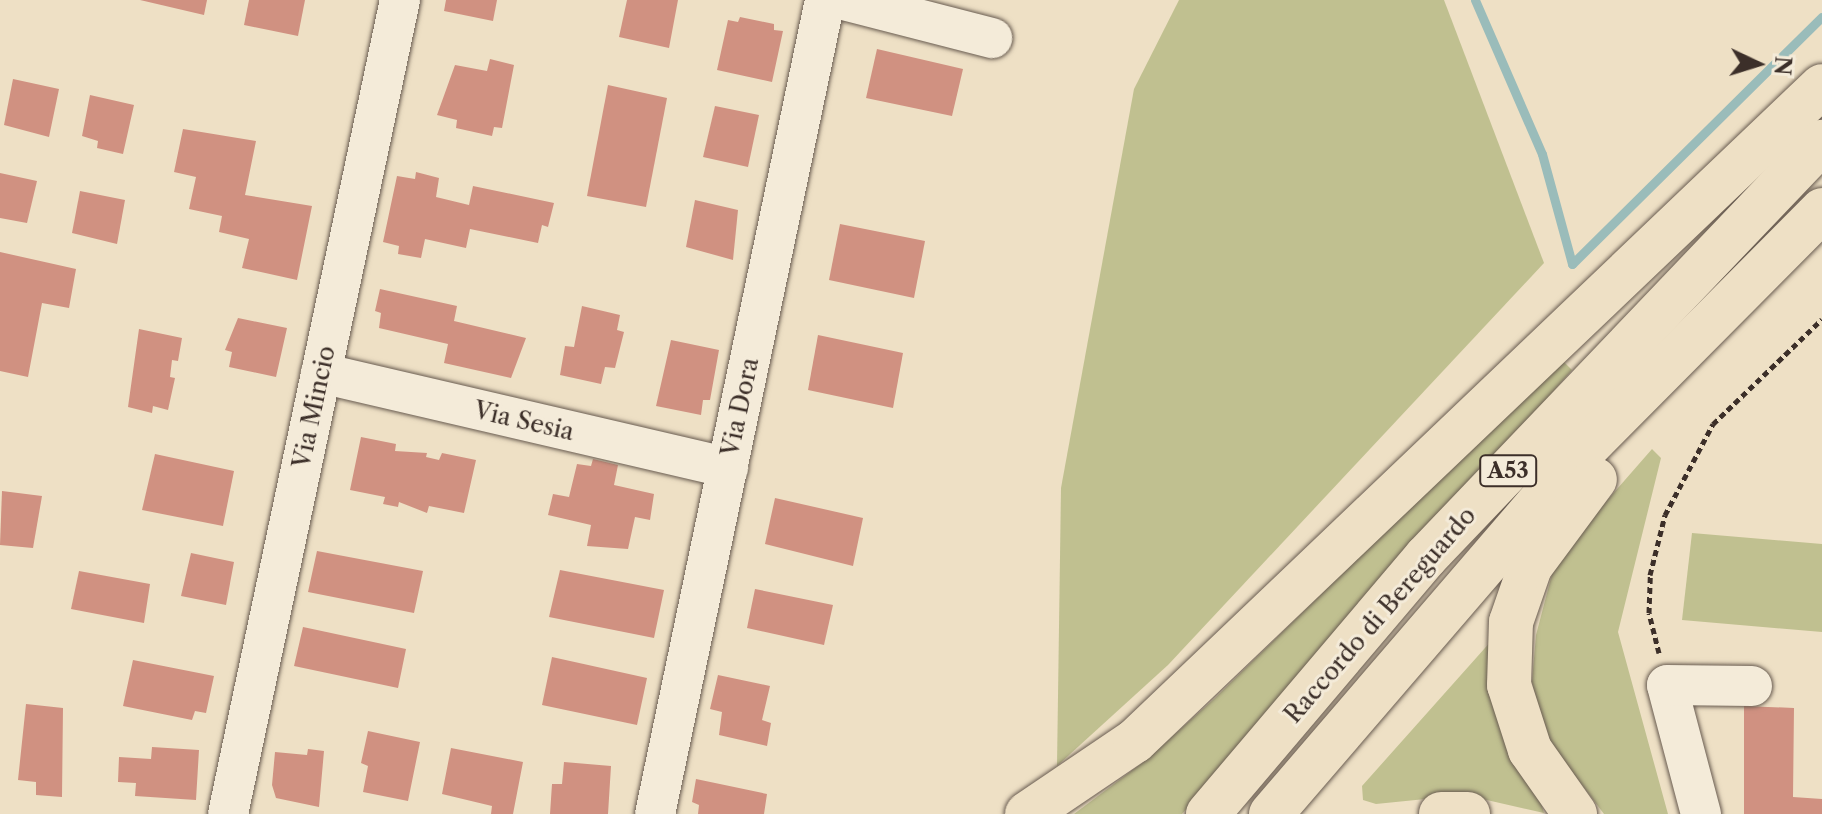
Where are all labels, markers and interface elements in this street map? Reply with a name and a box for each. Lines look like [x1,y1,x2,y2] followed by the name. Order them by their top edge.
[1718,24,1798,104] north arrow
[1768,55,1797,76] text: N
[287,343,341,471] street label: Via Mincio
[715,355,765,459] street label: Via Dora
[471,396,577,446] street label: Via Sesia
[1478,453,1538,489] road number: A53
[1278,501,1482,729] street label: Raccordo di Bereguardo

